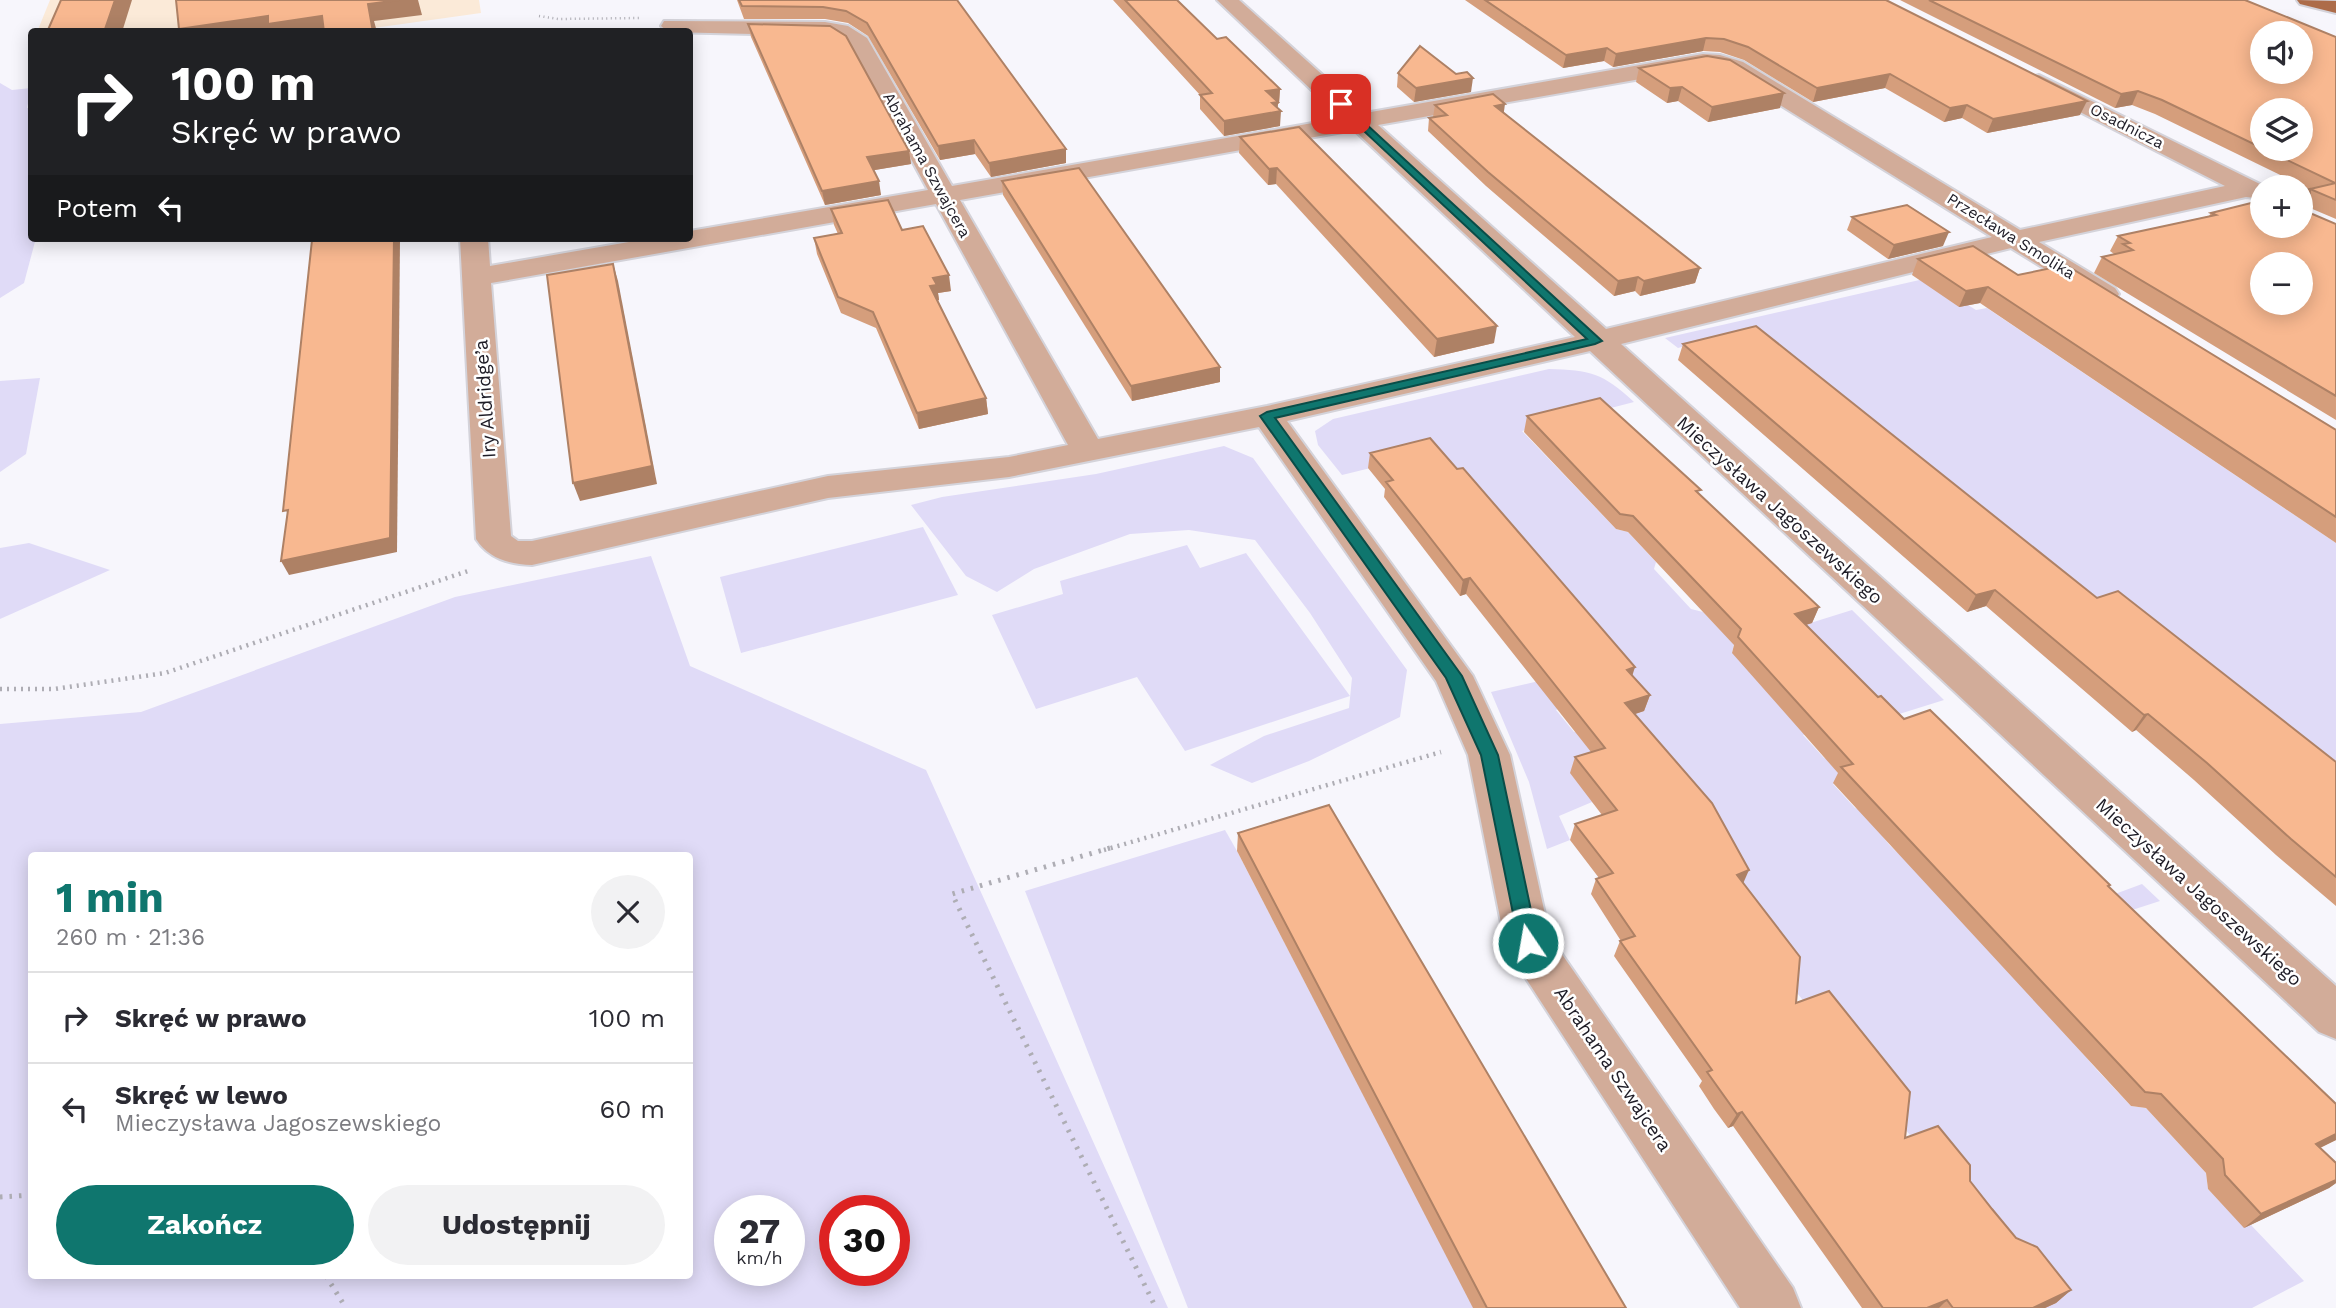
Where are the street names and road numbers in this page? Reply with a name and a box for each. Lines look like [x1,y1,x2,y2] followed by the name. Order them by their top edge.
[879,89,975,241] street label: Abrahama Szwajcera
[2087,99,2167,153] street label: Osadnicza
[1944,189,2078,283] street label: Przecława Smolika
[469,339,501,459] street label: Iry Aldridge’a
[1672,411,1888,609] street label: Mieczysława Jagoszewskiego
[2091,793,2307,991] street label: Mieczysława Jagoszewskiego
[1549,982,1677,1156] street label: Abrahama Szwajcera

